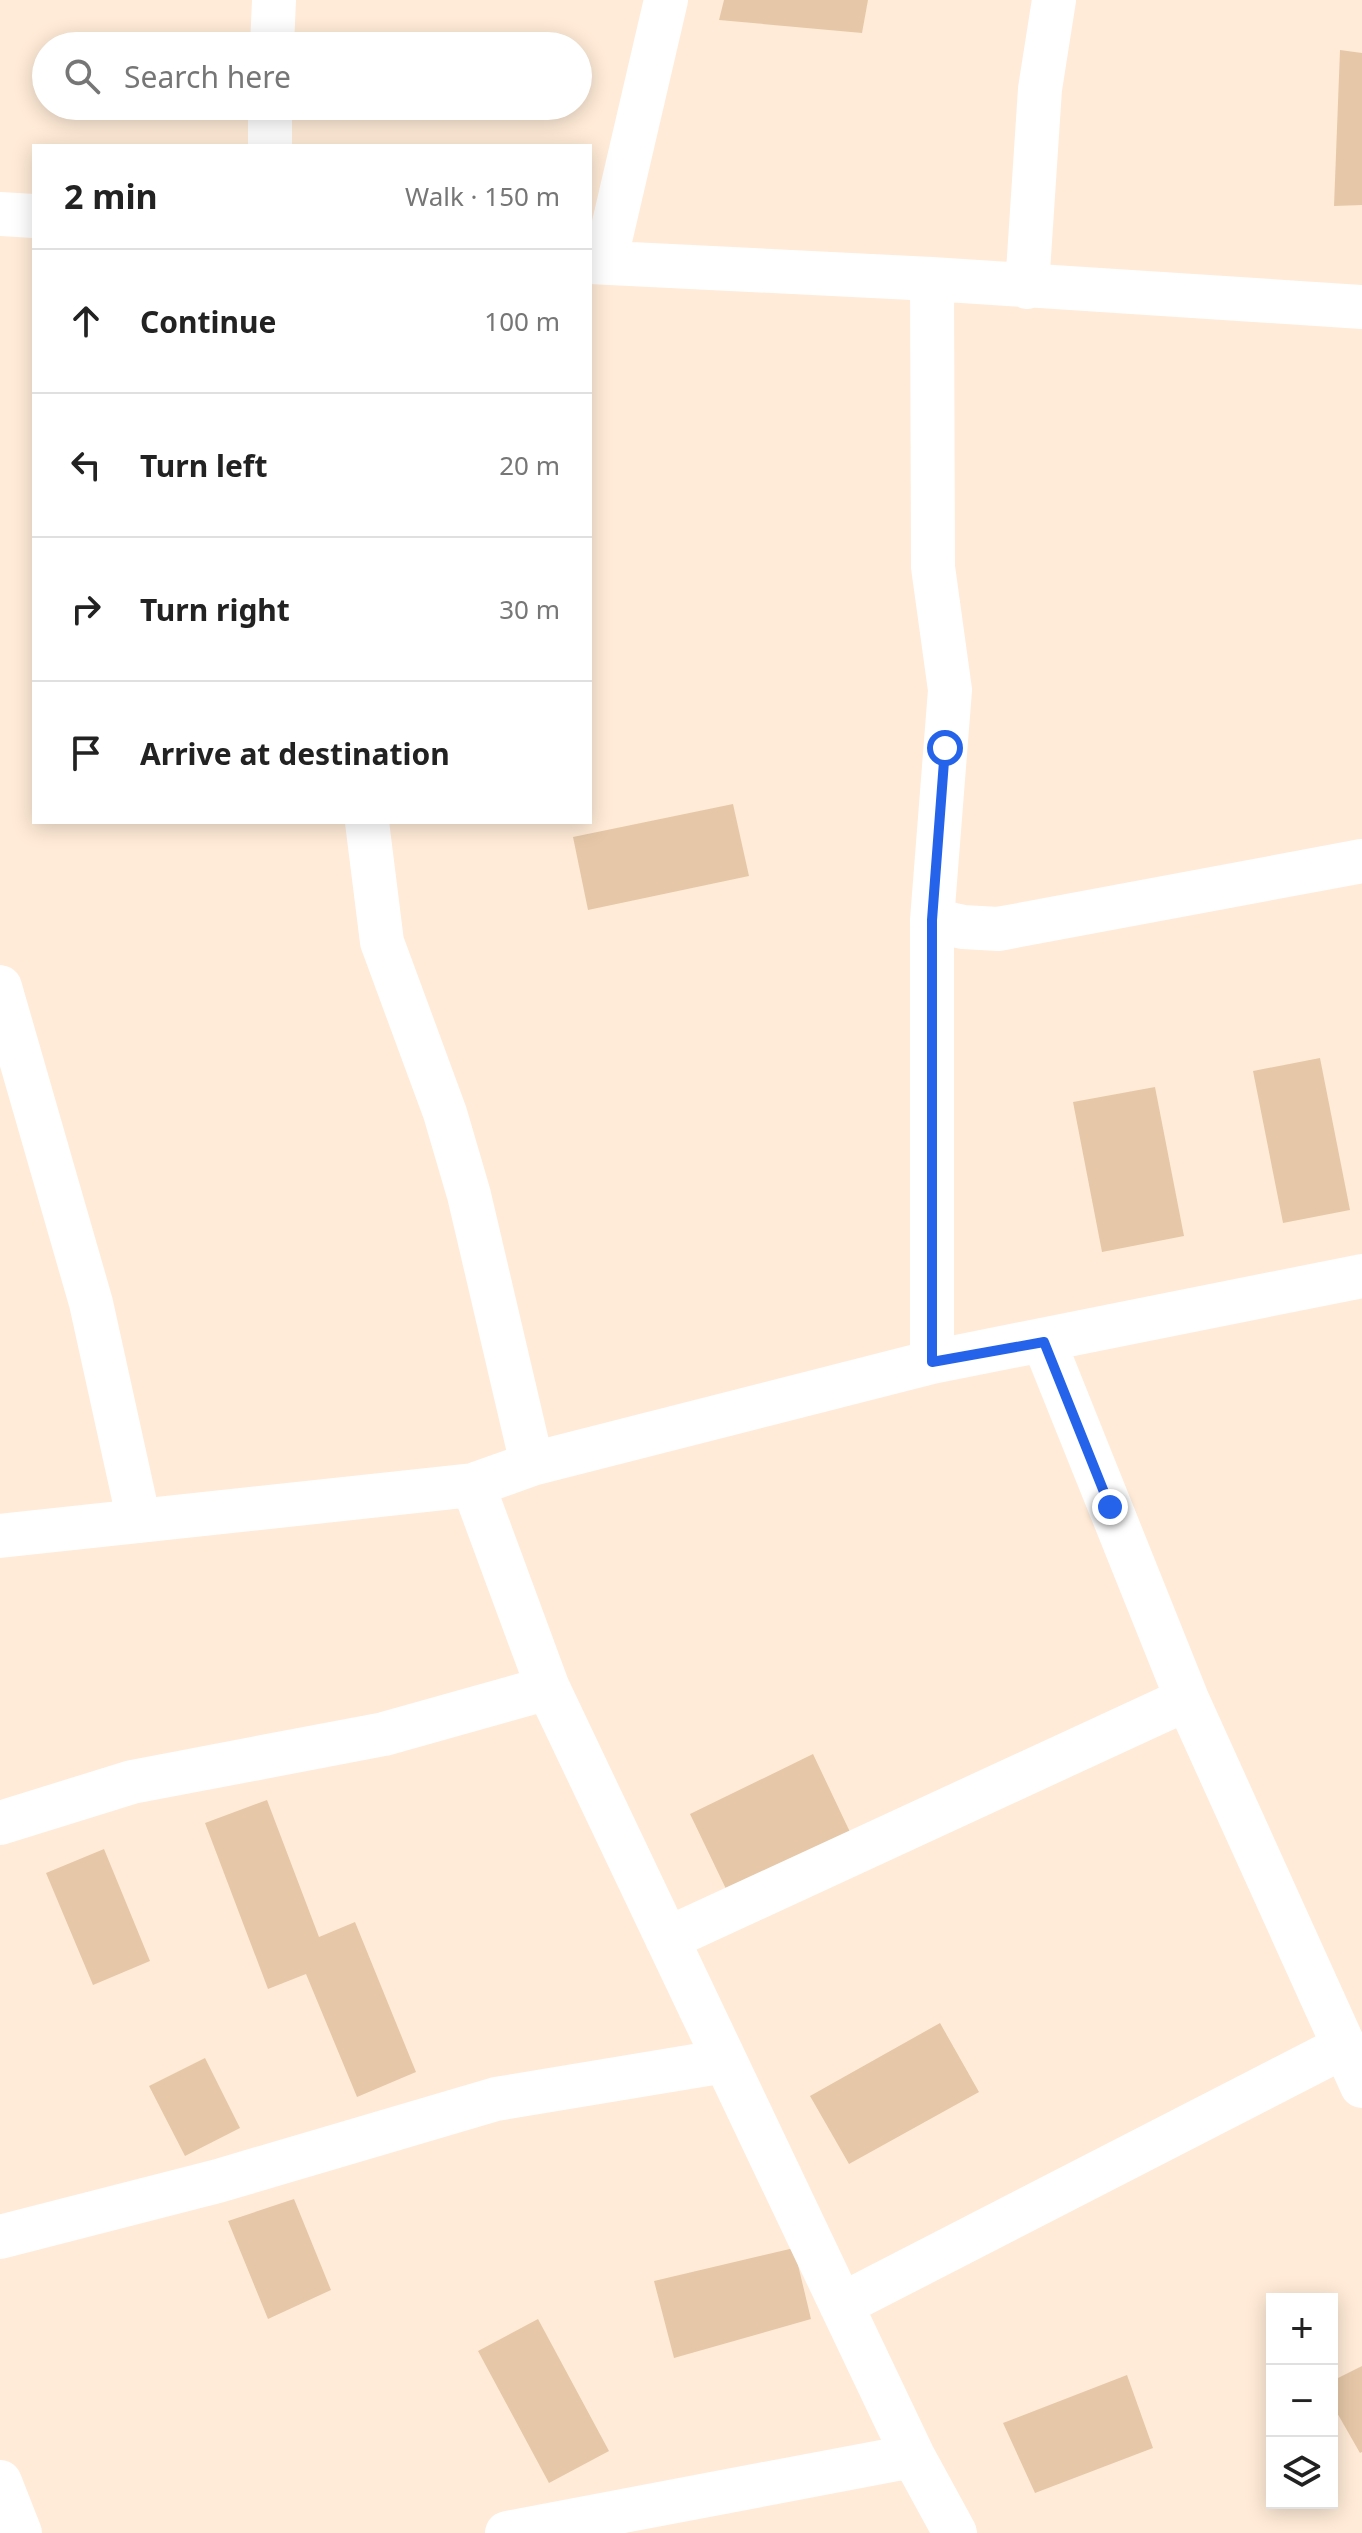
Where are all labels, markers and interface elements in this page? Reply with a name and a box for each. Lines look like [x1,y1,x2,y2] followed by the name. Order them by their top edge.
[32,32,592,120] search box
[60,54,104,98] icon: search
[124,56,291,97] text: Search here
[64,173,158,219] text: 2 min
[405,178,560,214] text: Walk · 150 m
[64,299,108,343] icon: ahead
[140,301,276,342] text: Continue
[484,303,560,339] text: 100 m
[64,443,108,487] icon: left
[140,445,268,486] text: Turn left
[499,447,560,483] text: 20 m
[64,587,108,631] icon: right
[140,589,290,630] text: Turn right
[499,591,560,627] text: 30 m
[927,730,963,766] route start
[64,731,108,775] icon: arrive
[140,733,450,774] text: Arrive at destination
[1092,1489,1128,1525] route end
[1266,2293,1338,2509] map controls
[1266,2293,1338,2365] button: +
[1266,2365,1338,2437] button: −
[1266,2437,1338,2509] button: layers

